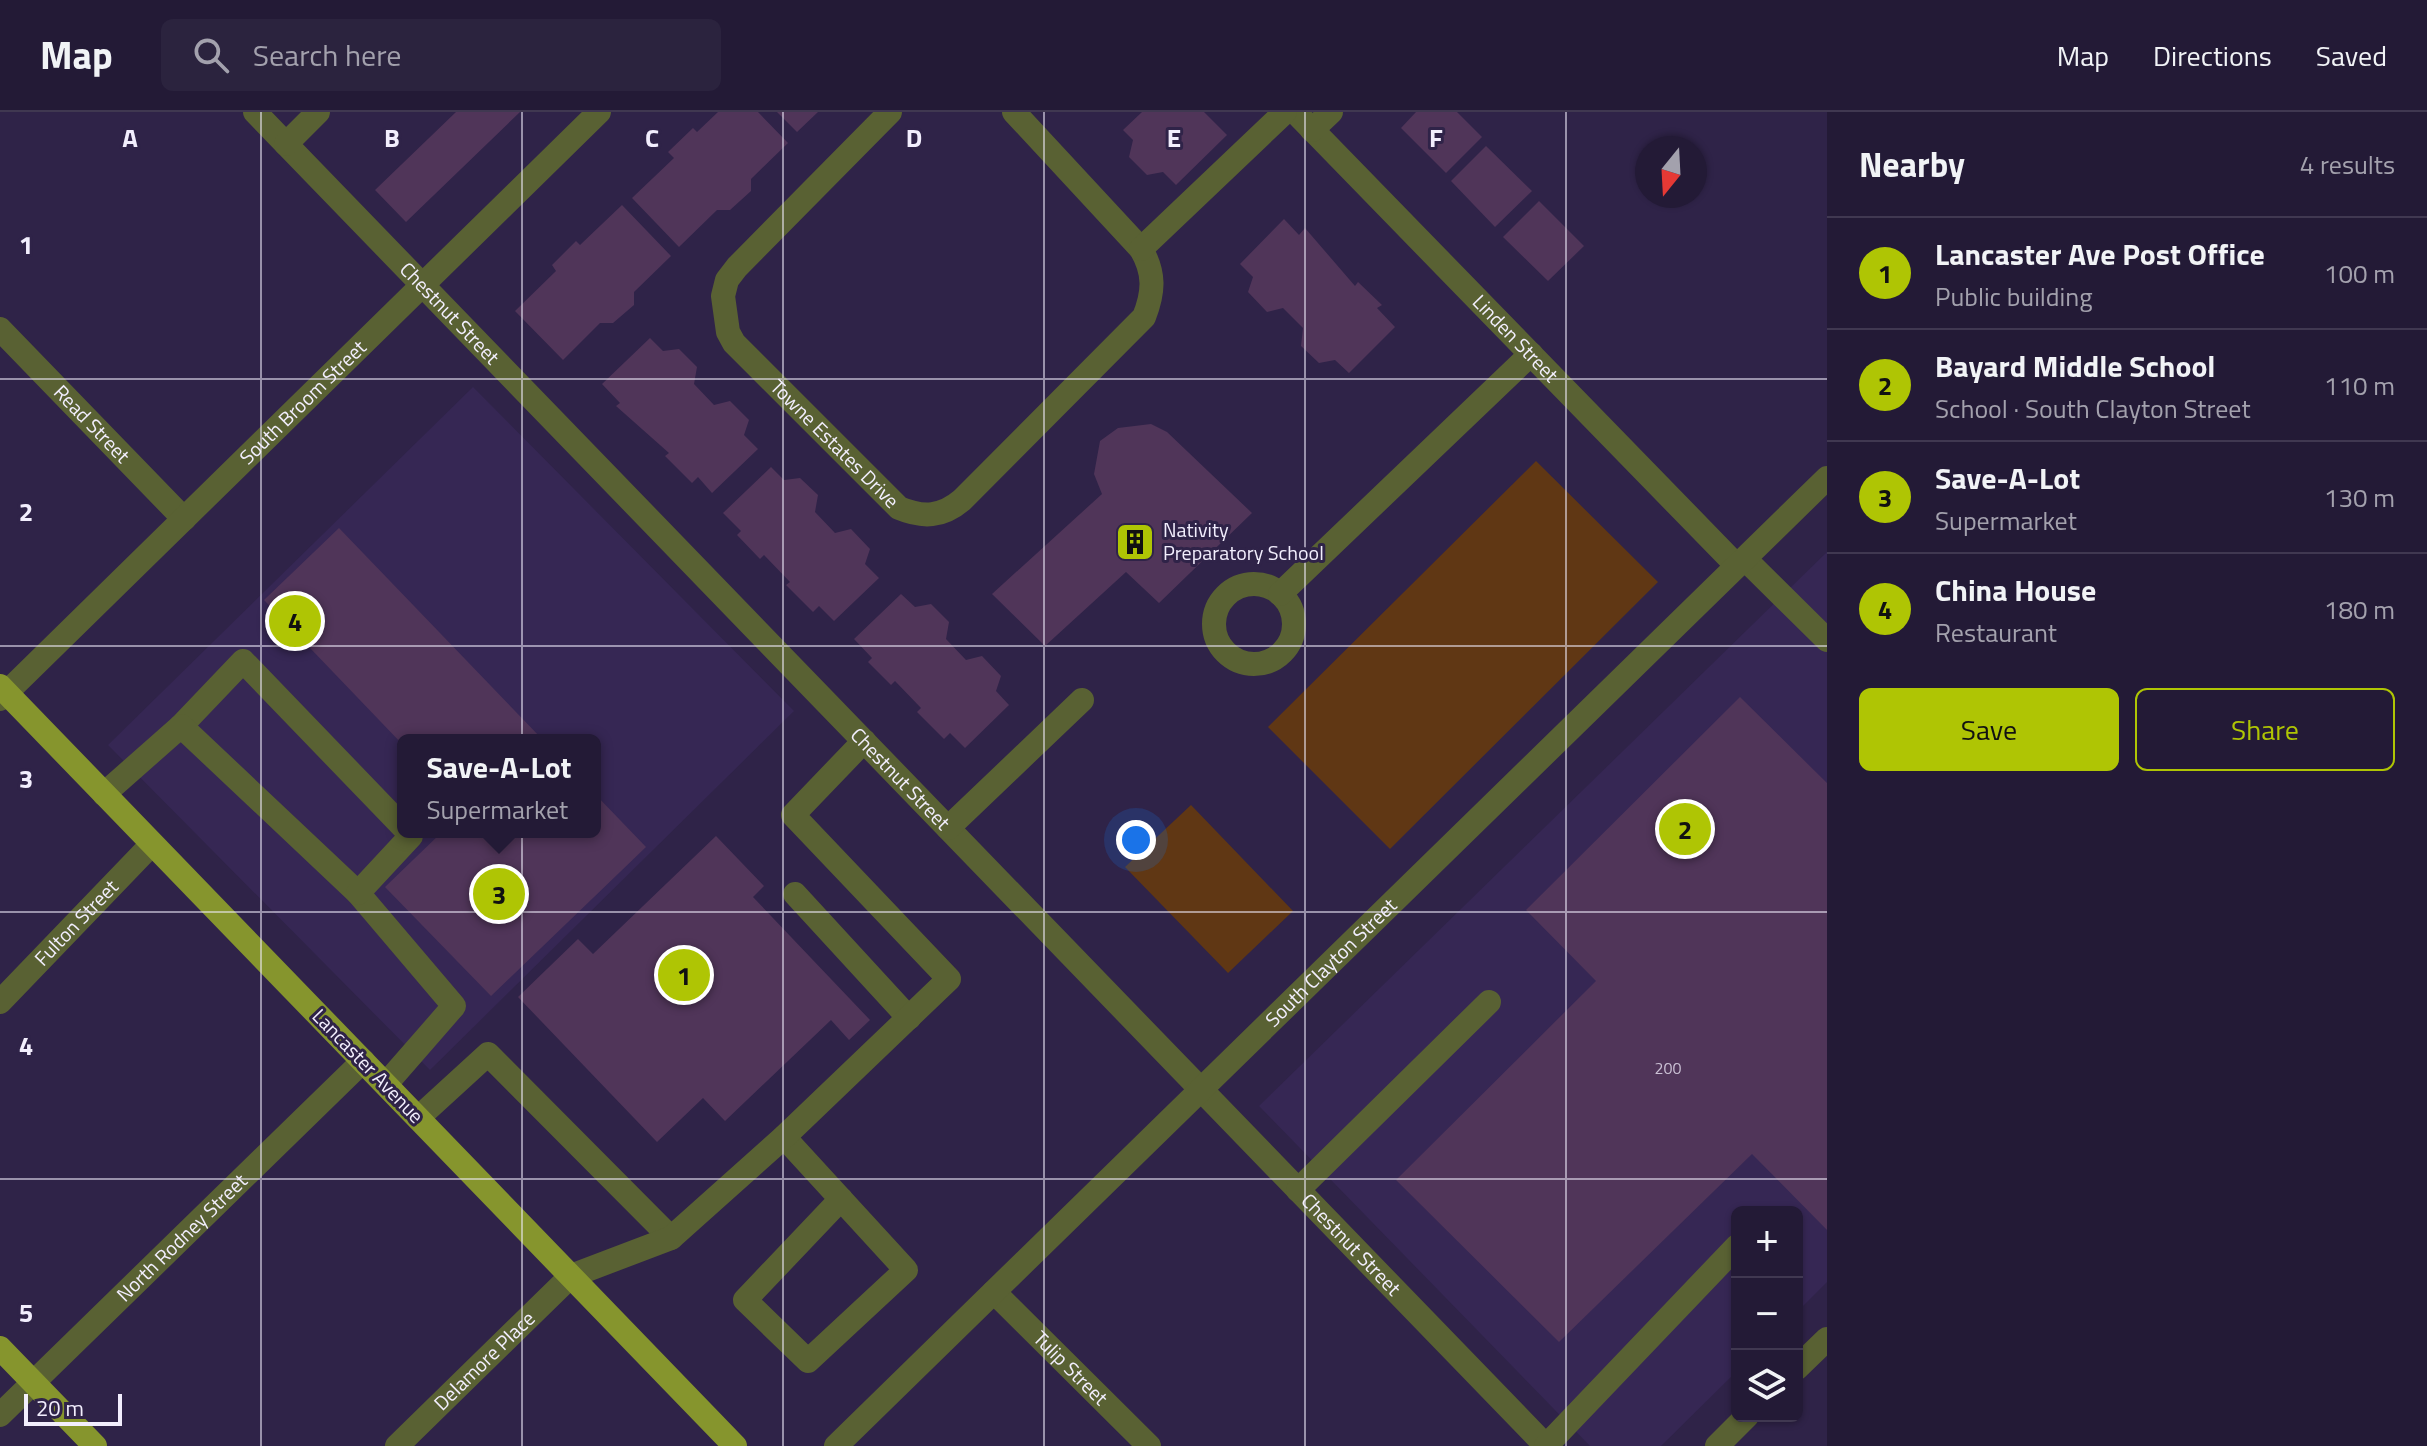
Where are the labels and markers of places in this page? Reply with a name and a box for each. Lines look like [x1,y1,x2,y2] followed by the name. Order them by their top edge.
[1163,514,1324,568] place label: Nativity Preparatory School
[1114,521,1156,563] building icon: Nativity Preparatory School
[269,591,321,651] pin: 4
[1659,799,1711,859] pin: 2
[473,864,525,924] pin: 3
[658,945,710,1005] pin: 1

